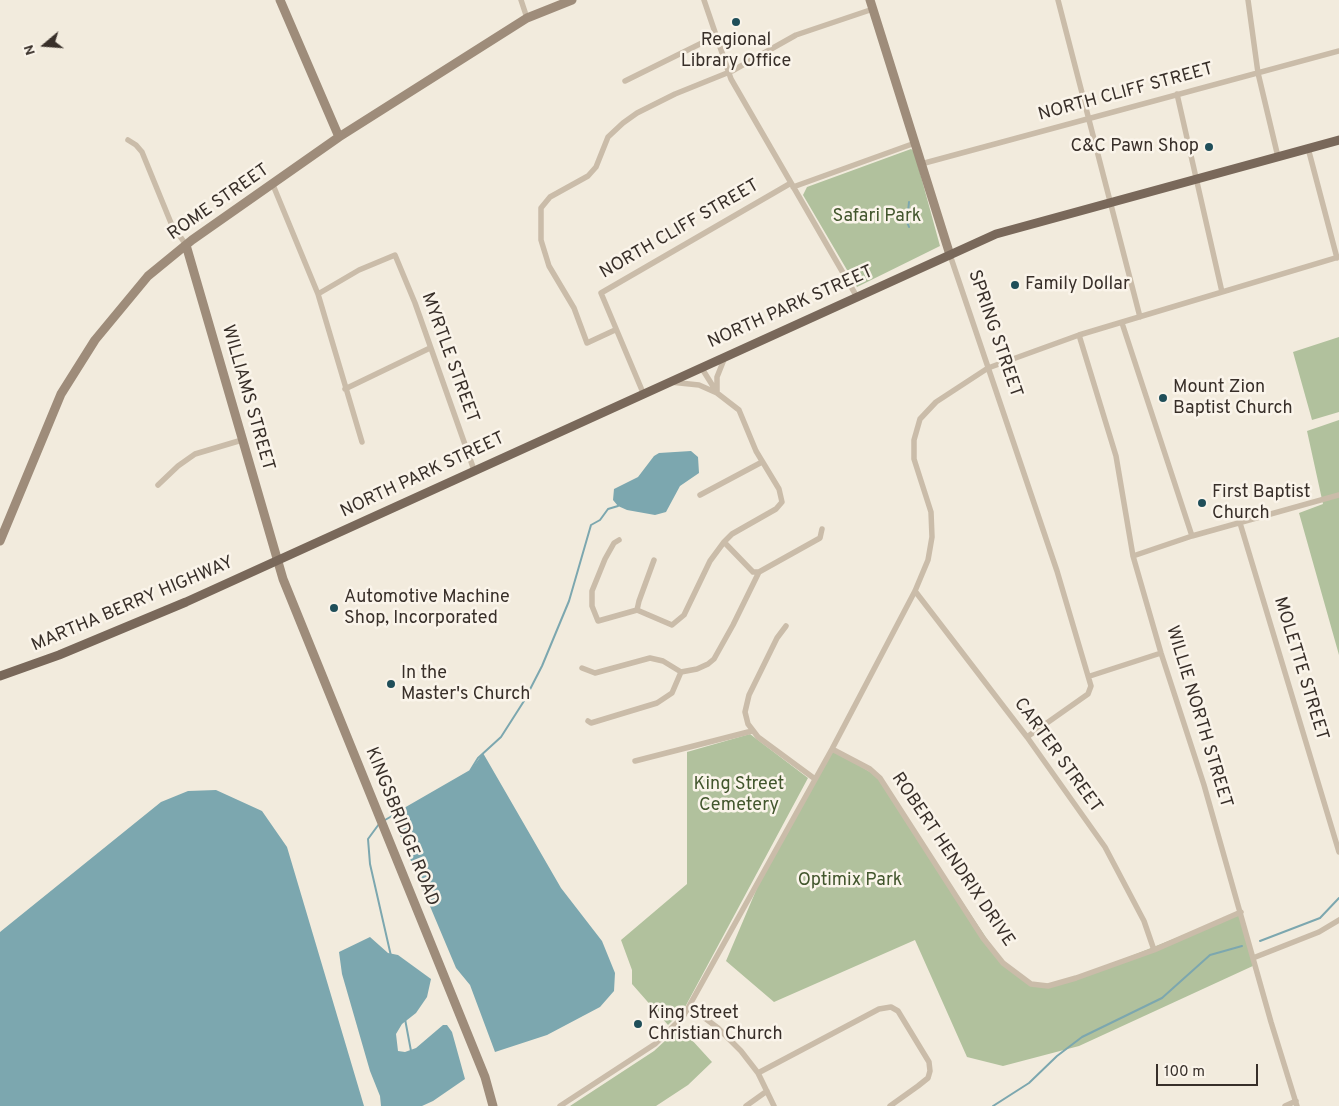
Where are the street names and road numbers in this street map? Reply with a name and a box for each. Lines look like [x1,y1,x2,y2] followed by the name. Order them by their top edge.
[1036,59,1216,127] street label: NORTH CLIFF STREET
[164,160,274,246] street label: ROME STREET
[596,176,764,284] street label: NORTH CLIFF STREET
[705,262,877,354] street label: NORTH PARK STREET
[962,267,1026,401] street label: SPRING STREET
[415,290,483,426] street label: MYRTLE STREET
[216,322,278,474] street label: WILLIAMS STREET
[337,428,509,524] street label: NORTH PARK STREET
[29,553,237,657] street label: MARTHA BERRY HIGHWAY
[1268,595,1332,743] street label: MOLETTE STREET
[1160,623,1236,811] street label: WILLIE NORTH STREET
[1008,694,1106,818] street label: CARTER STREET
[359,744,443,910] street label: KINGSBRIDGE ROAD
[886,769,1018,951] street label: ROBERT HENDRIX DRIVE

